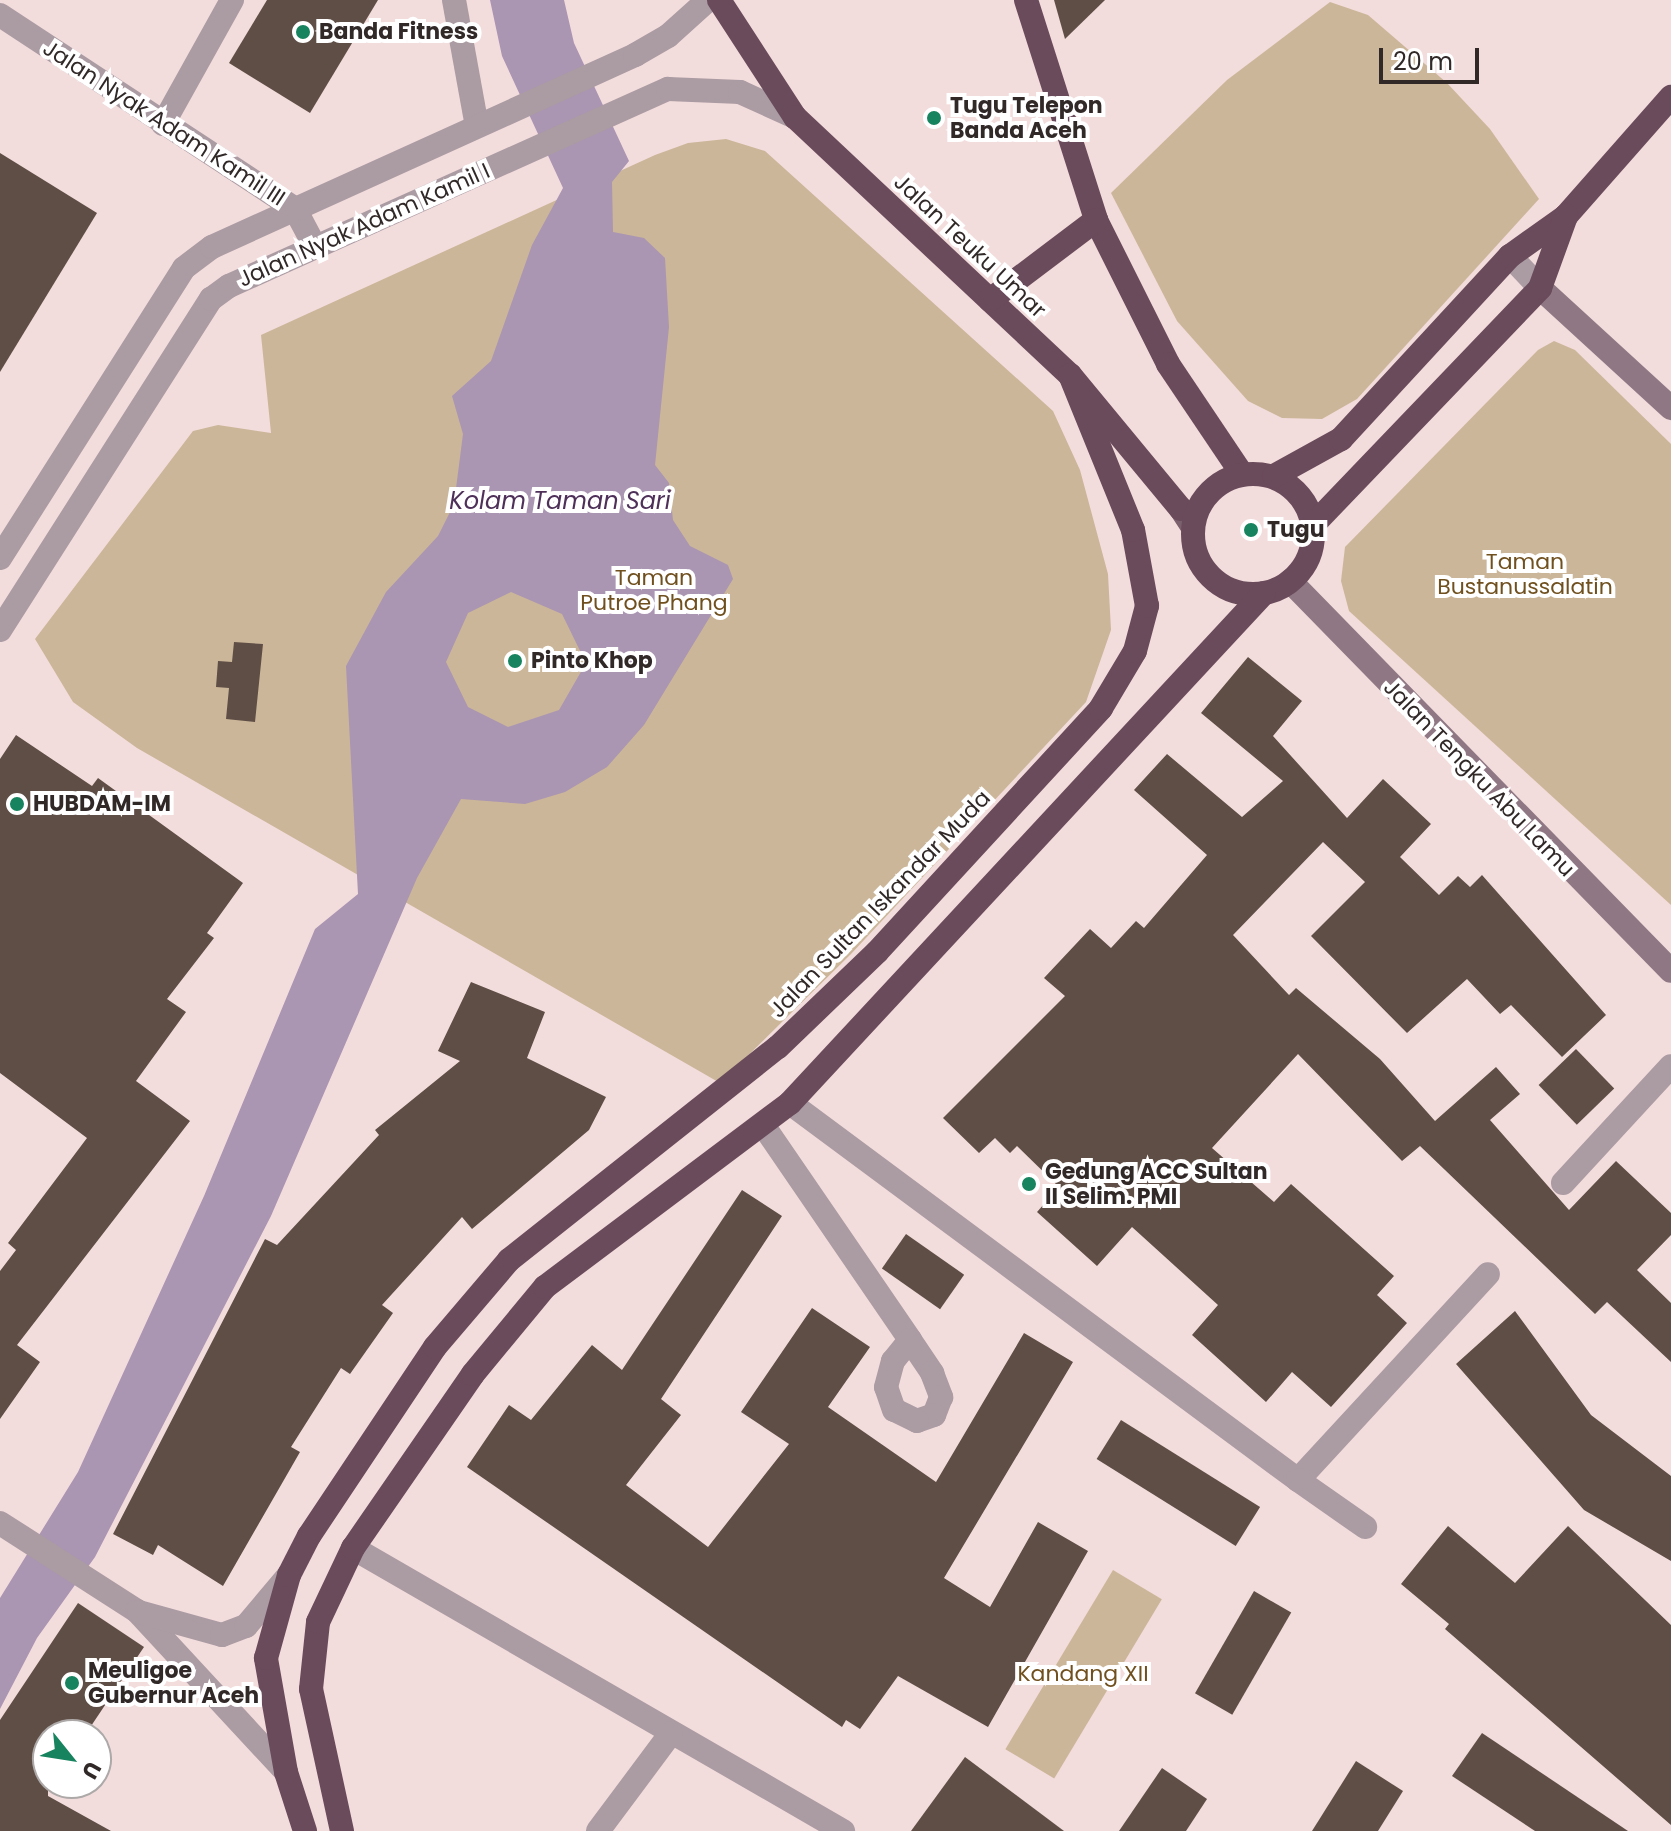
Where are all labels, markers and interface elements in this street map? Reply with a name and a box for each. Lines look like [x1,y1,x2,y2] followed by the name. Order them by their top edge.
[319,19,478,45] place label: Banda Fitness
[294,23,312,41] marker: Banda Fitness
[1383,32,1483,82] scale bar
[38,35,290,211] street label: Jalan Nyak Adam Kamil III
[1393,45,1453,78] text: 20 m
[950,92,1103,144] place label: Tugu Telepon Banda Aceh
[925,109,943,127] marker: Tugu Telepon Banda Aceh
[234,157,494,293] street label: Jalan Nyak Adam Kamil I
[888,169,1052,323] street label: Jalan Teuku Umar
[449,487,671,515] water label: Kolam Taman Sari
[1267,517,1325,543] place label: Tugu
[1242,521,1260,539] marker: Tugu
[1437,548,1613,600] park label: Taman Bustanussalatin
[580,564,728,616] park label: Taman Putroe Phang
[531,648,653,674] place label: Pinto Khop
[506,652,524,670] marker: Pinto Khop
[1378,674,1580,882] street label: Jalan Tengku Abu Lamu
[764,785,996,1023] street label: Jalan Sultan Iskandar Muda
[33,791,171,817] place label: HUBDAM-IM
[8,795,26,813] marker: HUBDAM-IM
[1045,1158,1267,1210] place label: Gedung ACC Sultan II Selim. PMI
[1020,1175,1038,1193] marker: Gedung ACC Sultan II Selim. PMI
[88,1657,259,1708] place label: Meuligoe Gubernur Aceh
[1017,1661,1149,1687] park label: Kandang XII
[63,1674,81,1692] marker: Meuligoe Gubernur Aceh
[32,1719,112,1799] north arrow
[74,1756,109,1785] text: U

